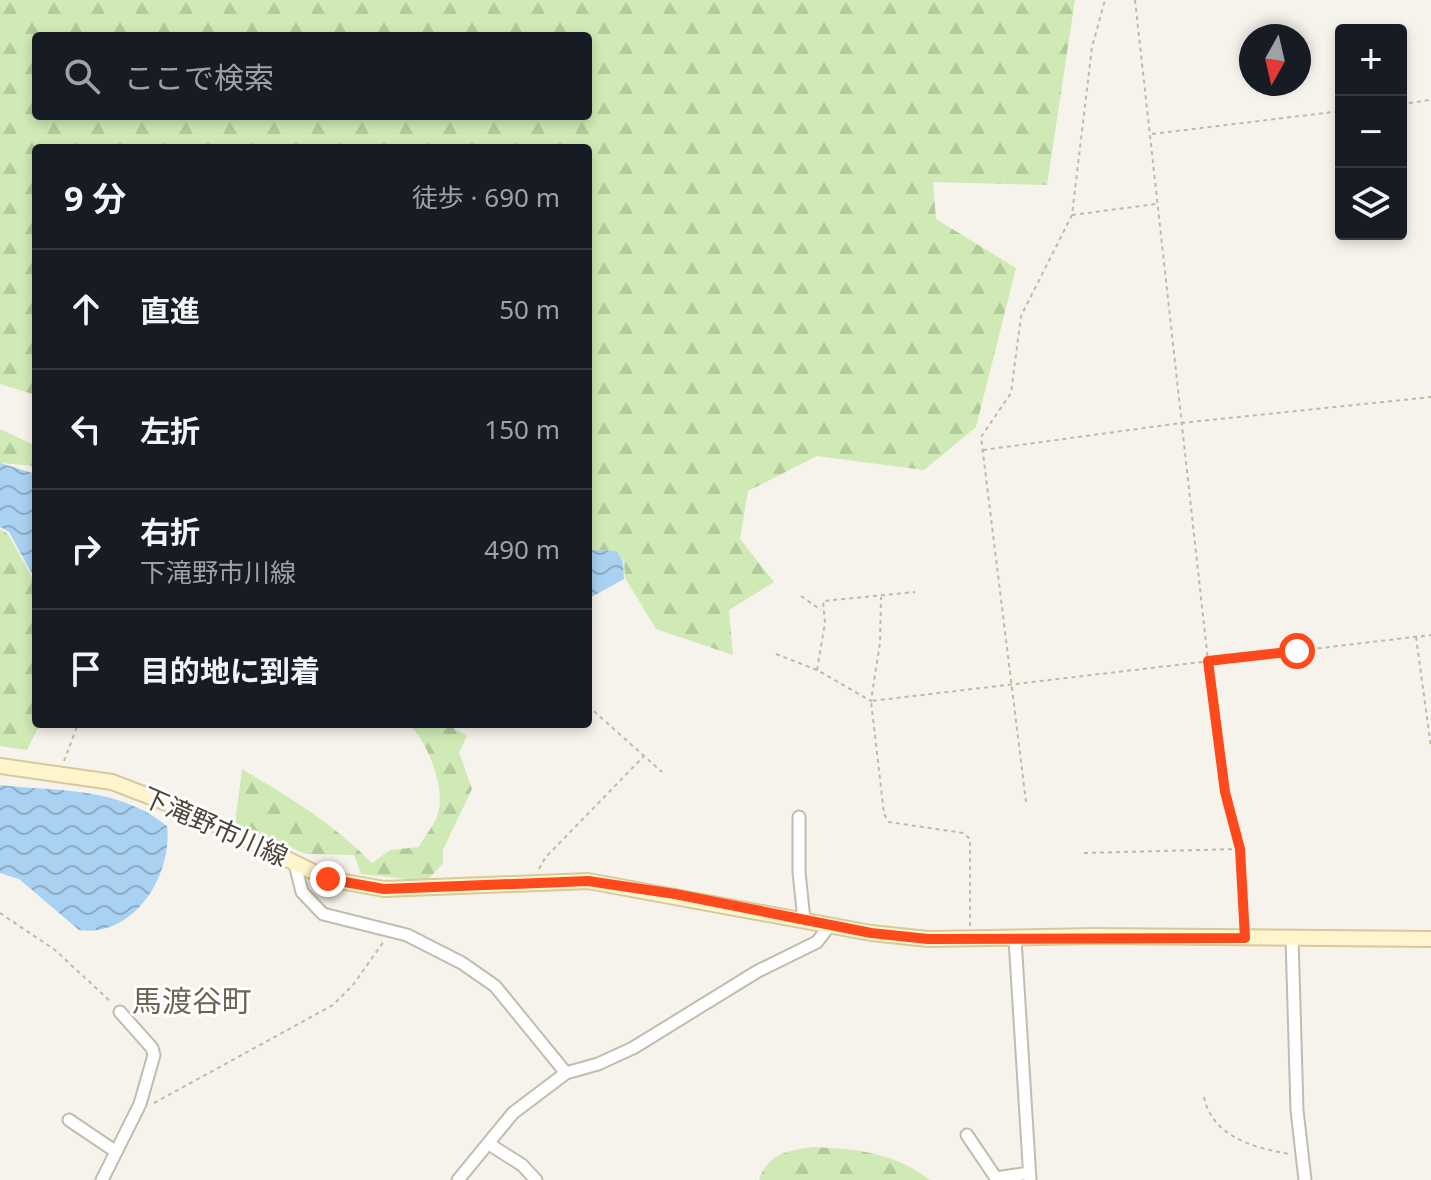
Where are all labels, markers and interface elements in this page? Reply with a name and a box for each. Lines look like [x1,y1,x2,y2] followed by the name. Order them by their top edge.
[1239,24,1311,96] north arrow
[1335,24,1407,240] map controls
[1335,24,1407,96] button: +
[32,32,592,120] search box
[60,54,104,98] icon: search
[124,57,274,98] text: ここで検索
[1335,96,1407,168] button: −
[1335,168,1407,240] button: layers
[64,175,126,221] text: 9 分
[412,179,560,215] text: 徒歩 · 690 m
[64,287,108,331] icon: ahead
[140,290,200,331] text: 直進
[499,291,560,327] text: 50 m
[64,407,108,451] icon: left
[140,410,200,451] text: 左折
[484,411,560,447] text: 150 m
[140,511,200,552] text: 右折
[64,527,108,571] icon: right
[484,531,560,567] text: 490 m
[140,554,296,590] text: 下滝野市川線
[1279,633,1315,669] route start
[64,647,108,691] icon: arrive
[140,650,320,691] text: 目的地に到着
[137,778,294,874] street label: 下滝野市川線
[310,861,346,897] route end
[132,980,252,1021] district label: 馬渡谷町

